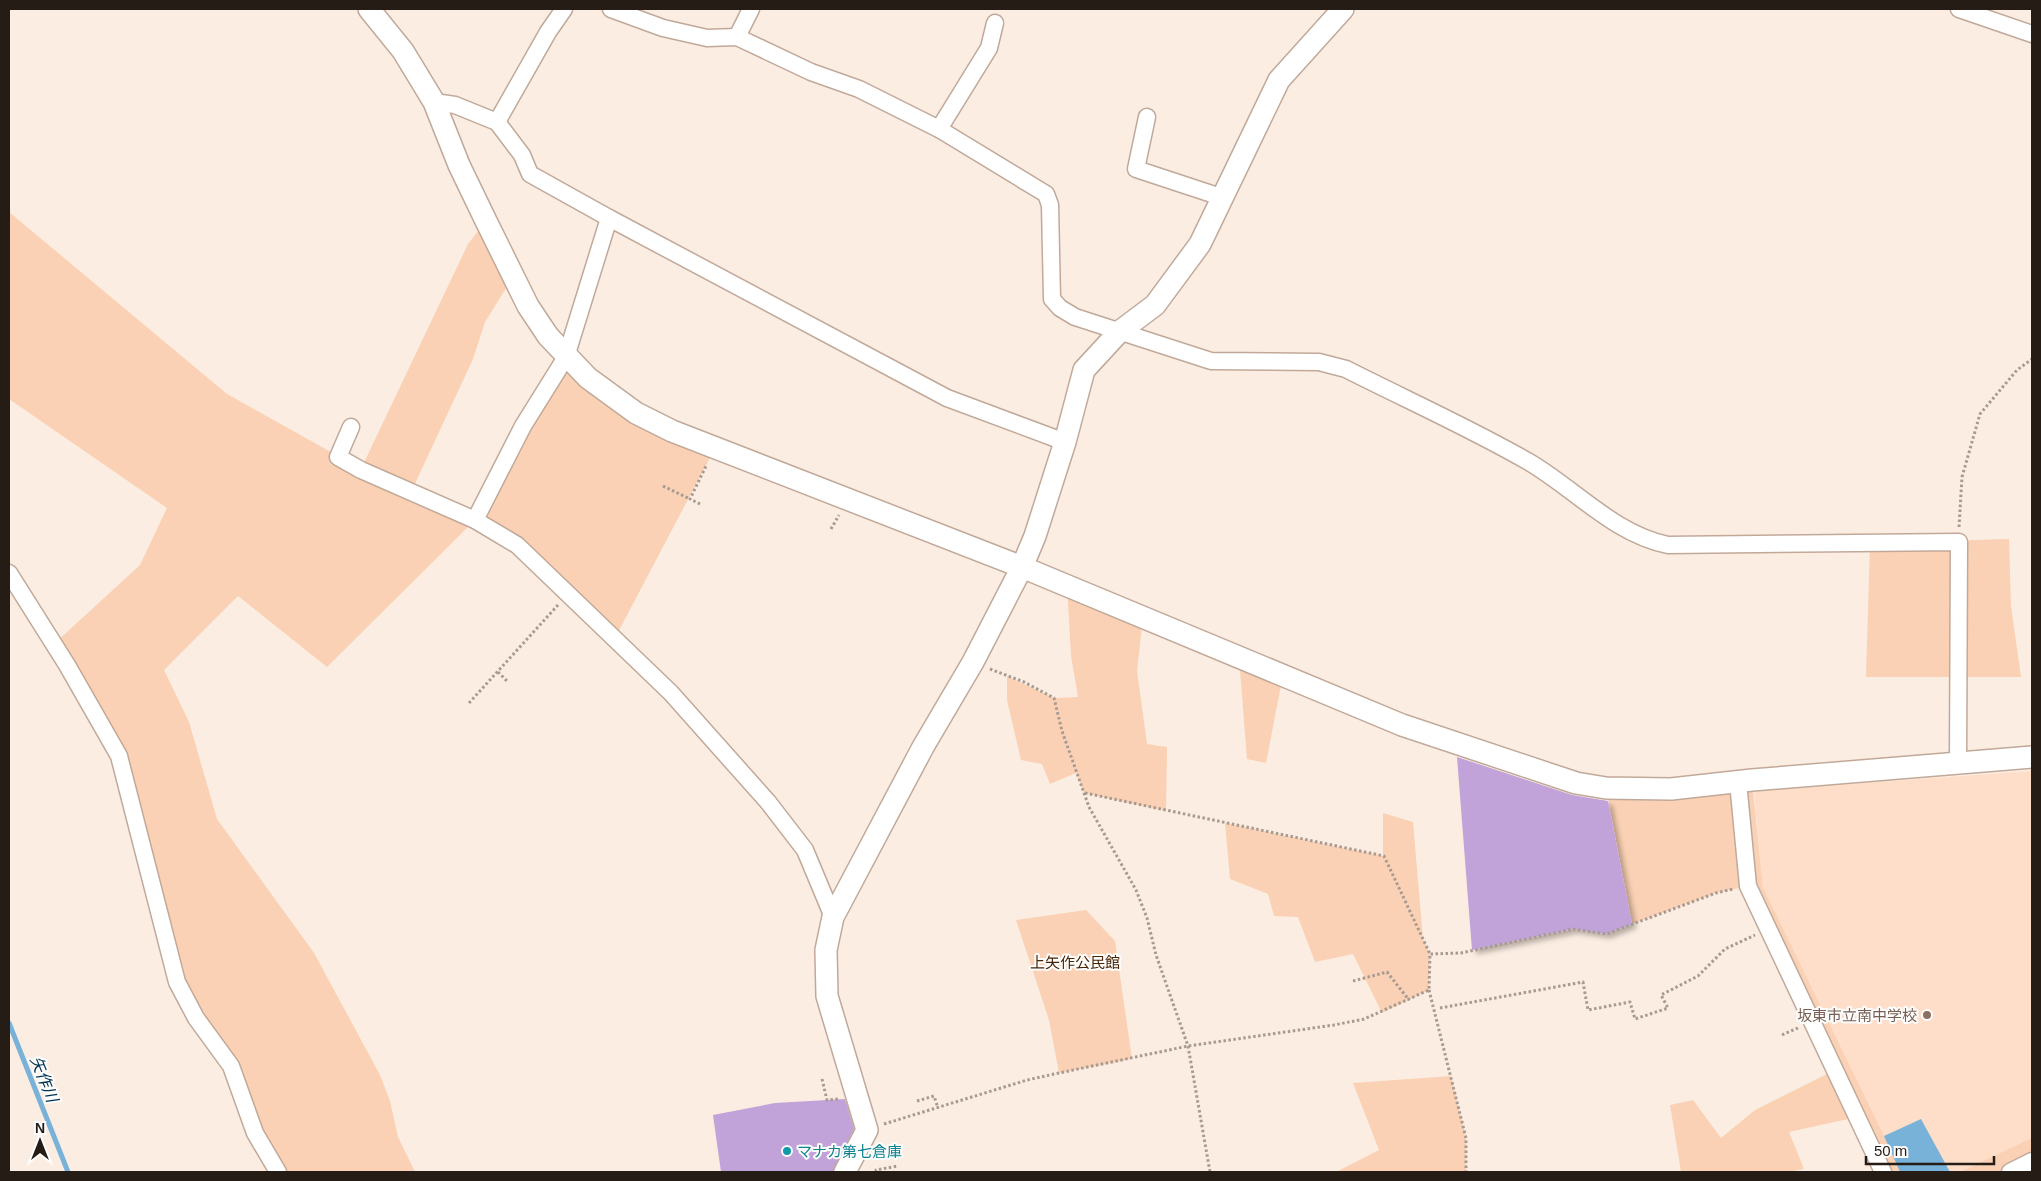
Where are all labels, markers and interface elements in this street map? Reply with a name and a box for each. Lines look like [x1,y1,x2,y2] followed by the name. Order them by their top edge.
[1030,954,1120,971] park label: 上矢作公民館
[1797,1007,1917,1024] place label: 坂東市立南中学校
[1921,1009,1933,1021] marker: 坂東市立南中学校
[27,1054,62,1106] water label: 矢作川
[15,1116,65,1166] north arrow
[35,1120,45,1136] text: N
[1866,1134,1994,1166] scale bar
[1874,1142,1907,1159] text: 50 m
[797,1143,902,1160] place label: マナカ第七倉庫
[781,1145,793,1157] marker: マナカ第七倉庫

